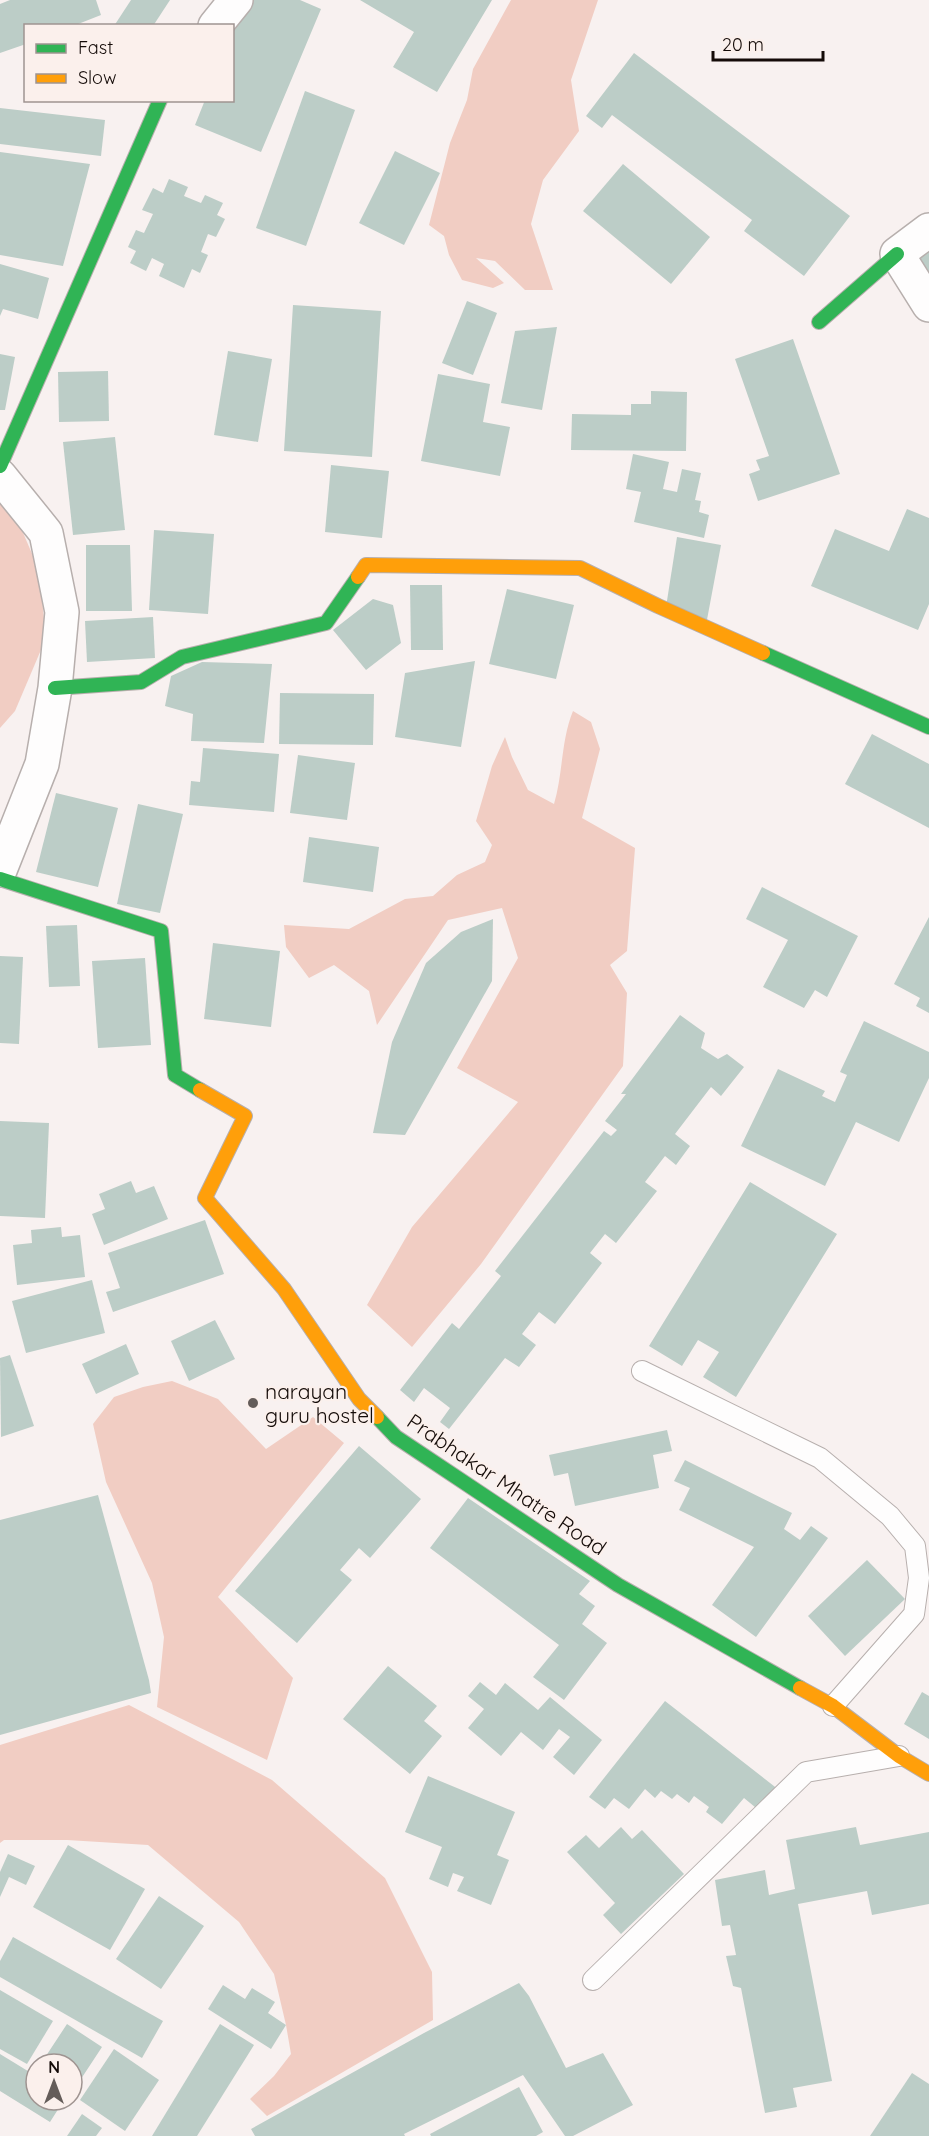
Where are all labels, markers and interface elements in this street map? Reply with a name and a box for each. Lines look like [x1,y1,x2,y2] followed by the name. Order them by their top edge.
[24,24,234,102] legend
[713,24,822,62] scale bar
[722,33,764,56] text: 20 m
[78,36,113,59] text: Fast
[78,66,116,89] text: Slow
[265,1378,374,1428] place label: narayan guru hostel
[246,1396,260,1410] marker: narayan guru hostel
[402,1408,612,1560] street label: Prabhakar Mhatre Road
[24,2052,84,2112] north arrow
[48,2057,60,2077] text: N

